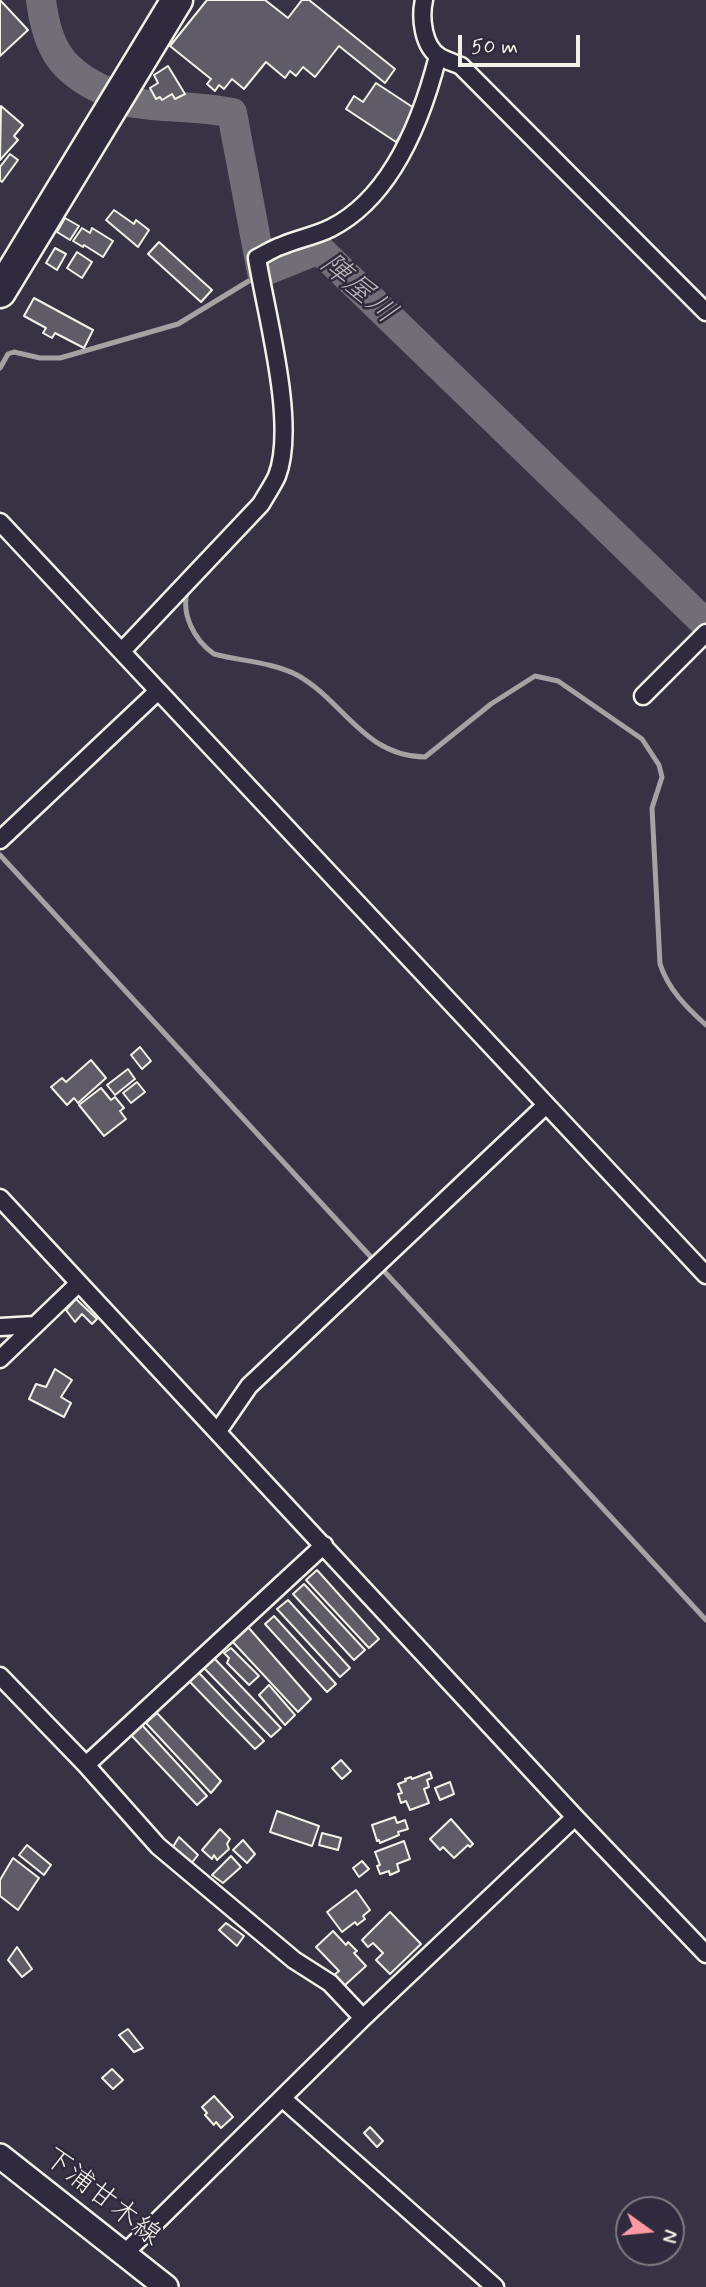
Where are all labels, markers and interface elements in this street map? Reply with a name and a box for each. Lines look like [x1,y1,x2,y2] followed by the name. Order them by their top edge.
[461,21,584,65] scale bar
[471,33,518,61] text: 50 m
[311,247,403,333] water label: 陣屋川
[35,2142,167,2254] street label: 下浦甘木線
[615,2196,685,2266] north arrow
[655,2227,683,2245] text: N

